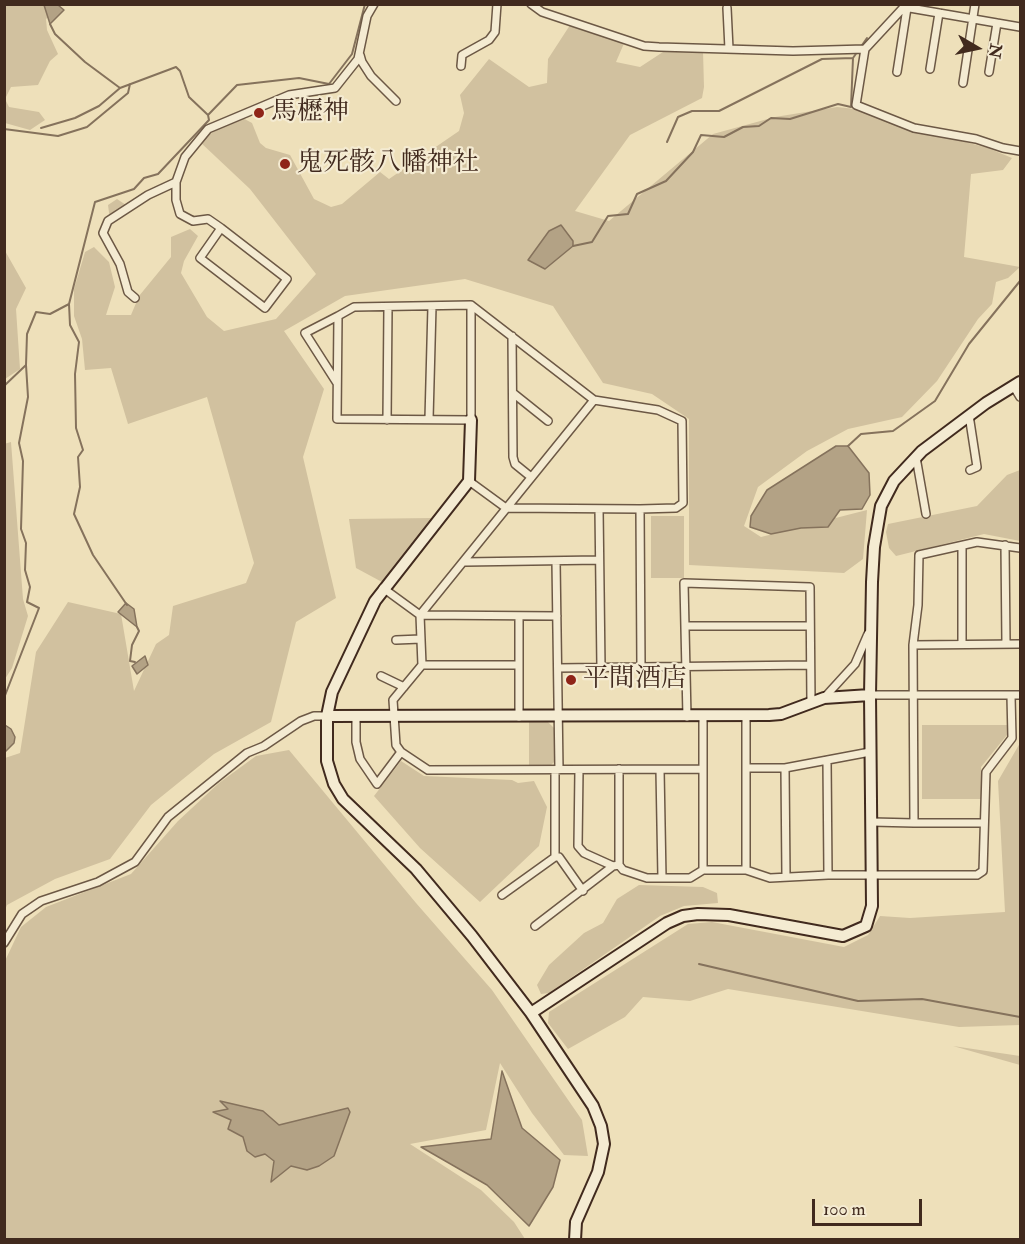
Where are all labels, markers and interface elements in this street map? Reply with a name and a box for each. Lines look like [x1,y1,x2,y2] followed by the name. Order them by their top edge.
[947,18,1007,78] north arrow
[984,42,1006,59] text: N
[271,97,349,129] place label: 馬櫪神
[252,106,266,120] marker: 馬櫪神
[297,148,479,180] place label: 鬼死骸八幡神社
[278,157,292,171] marker: 鬼死骸八幡神社
[583,664,687,696] place label: 平間酒店
[564,673,578,687] marker: 平間酒店
[815,1187,924,1225] scale bar
[823,1198,866,1221] text: 100 m

